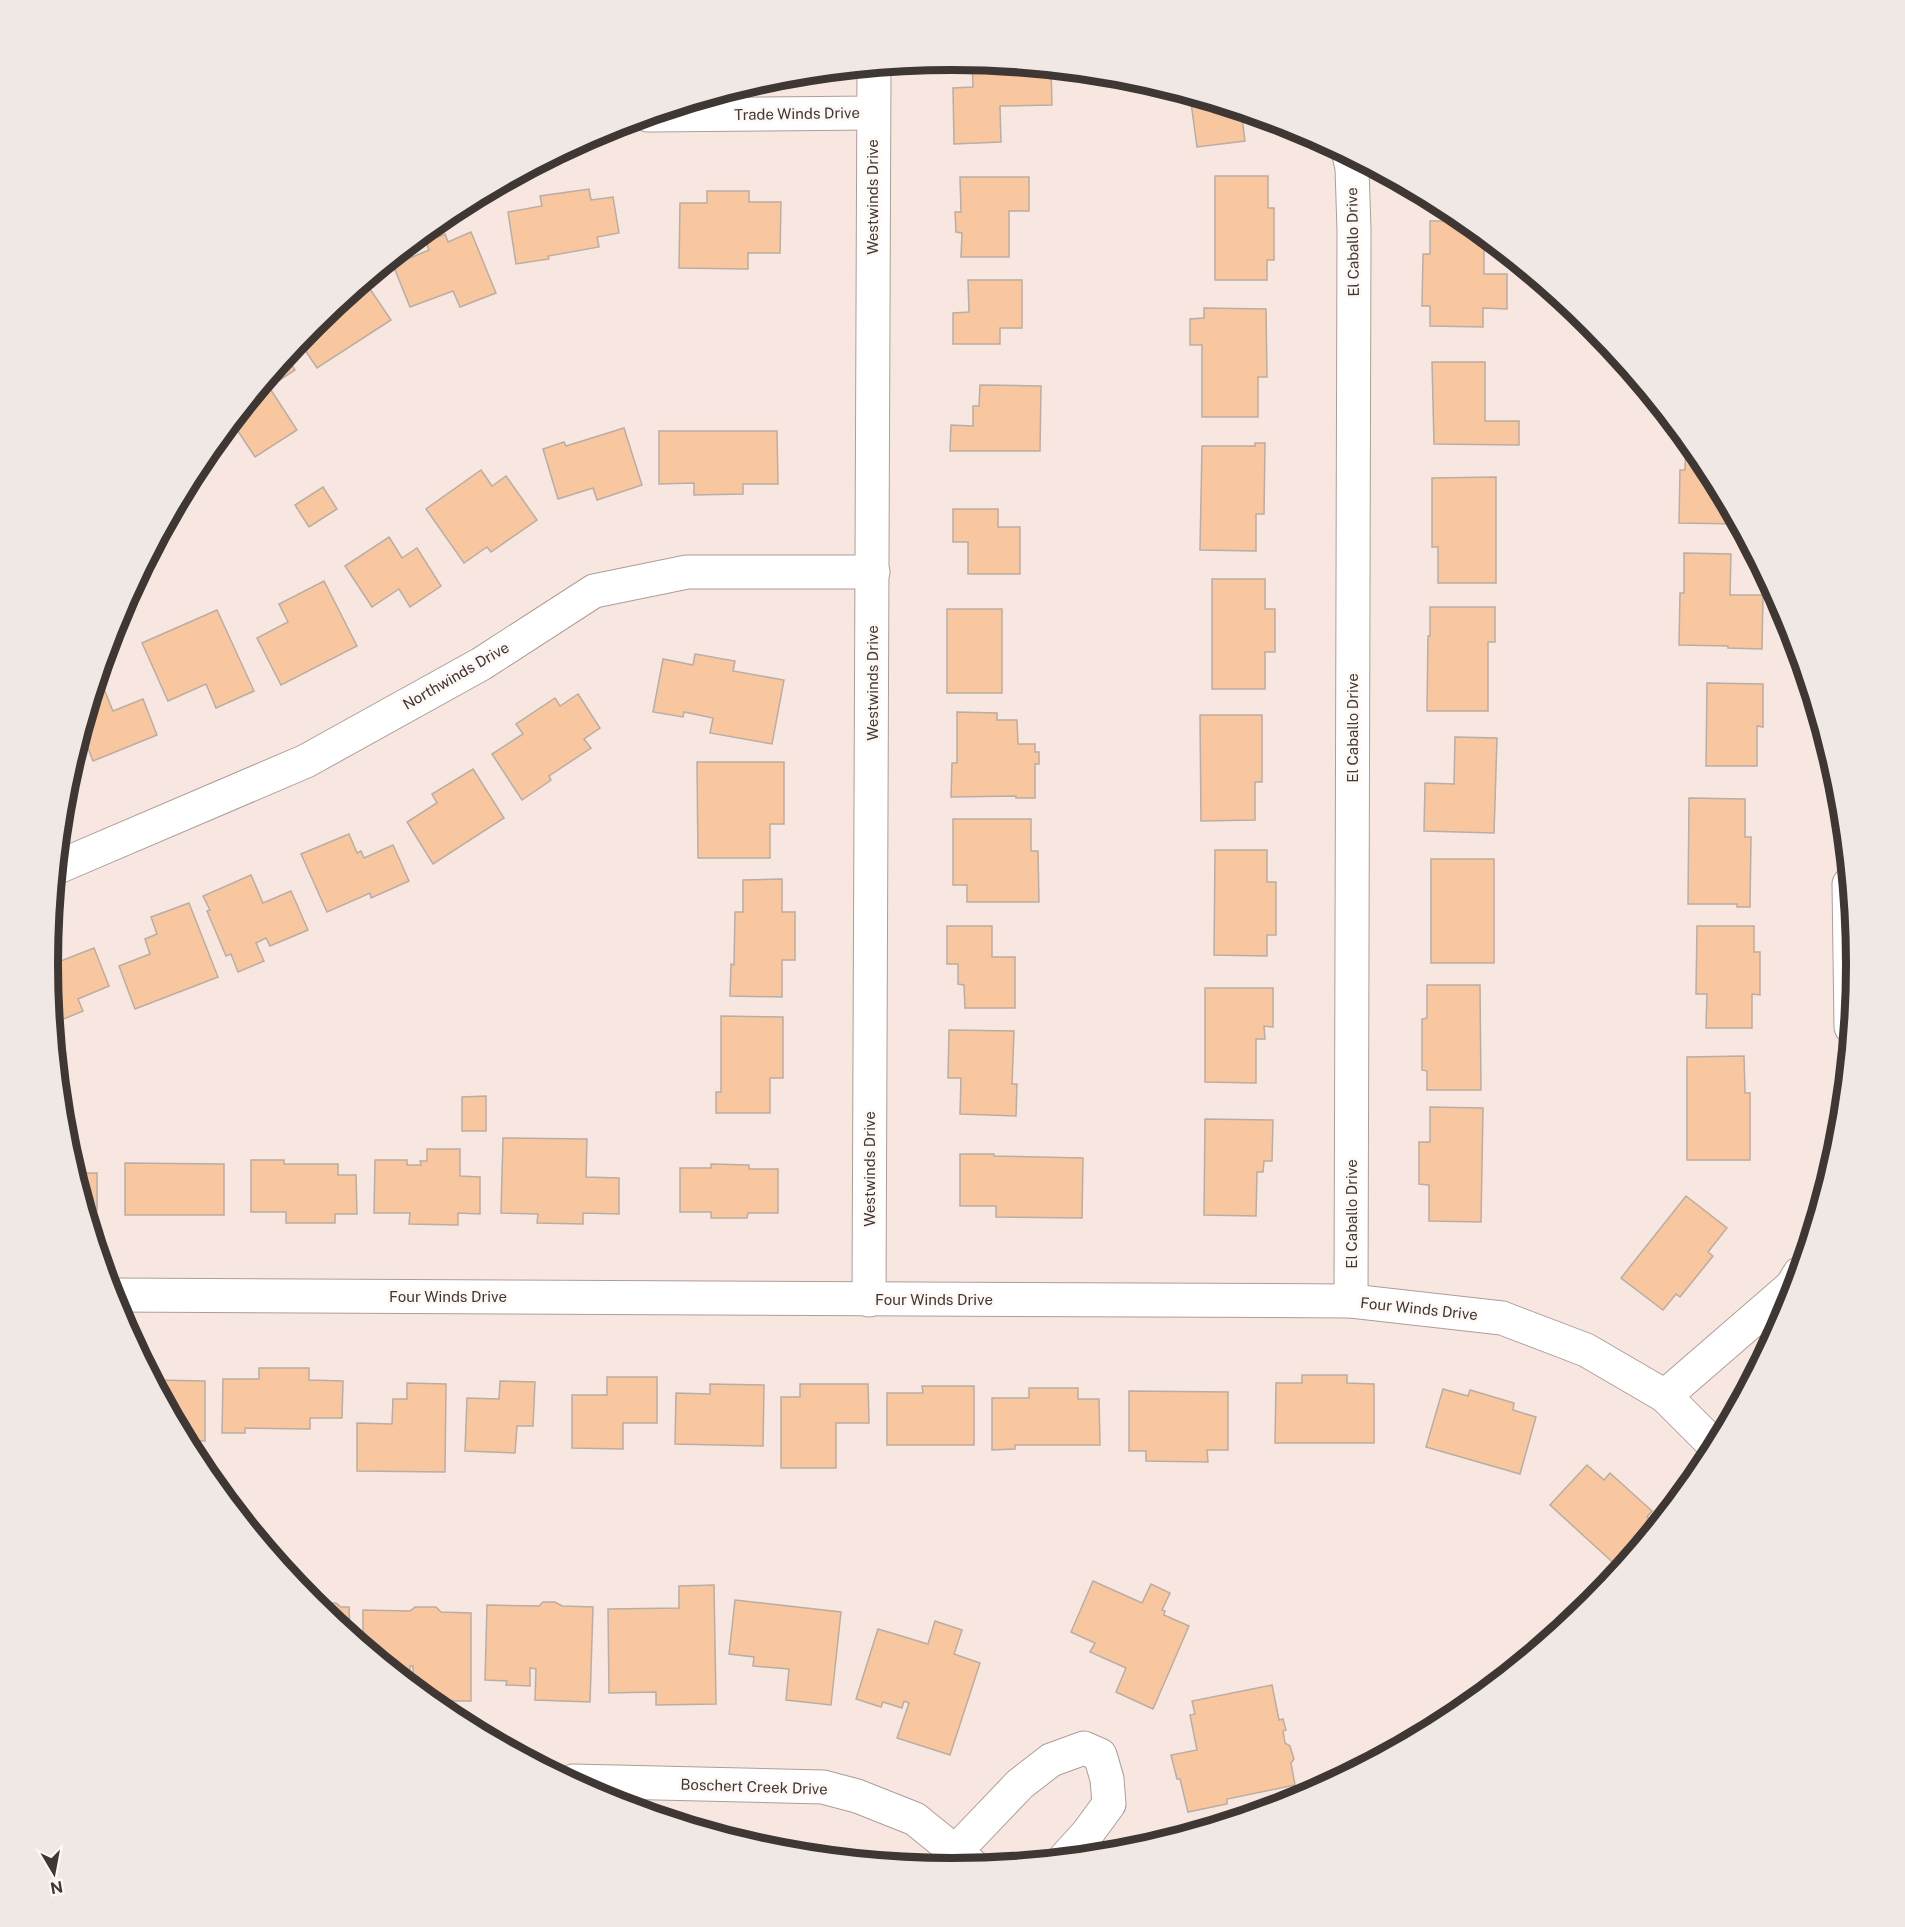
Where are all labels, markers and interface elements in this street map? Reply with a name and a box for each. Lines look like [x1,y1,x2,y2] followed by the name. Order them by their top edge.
[734,104,860,123] street label: Trade Winds Drive
[864,139,881,255] street label: Westwinds Drive
[1343,187,1362,297] street label: El Caballo Drive
[864,625,881,741] street label: Westwinds Drive
[400,638,512,713] street label: Northwinds Drive
[1344,673,1361,783] street label: El Caballo Drive
[861,1111,878,1227] street label: Westwinds Drive
[1343,1159,1360,1269] street label: El Caballo Drive
[389,1288,507,1305] street label: Four Winds Drive
[875,1291,993,1308] street label: Four Winds Drive
[1360,1294,1479,1323] street label: Four Winds Drive
[680,1775,828,1798] street label: Boschert Creek Drive
[24,1843,84,1903] north arrow
[49,1877,64,1898] text: N

